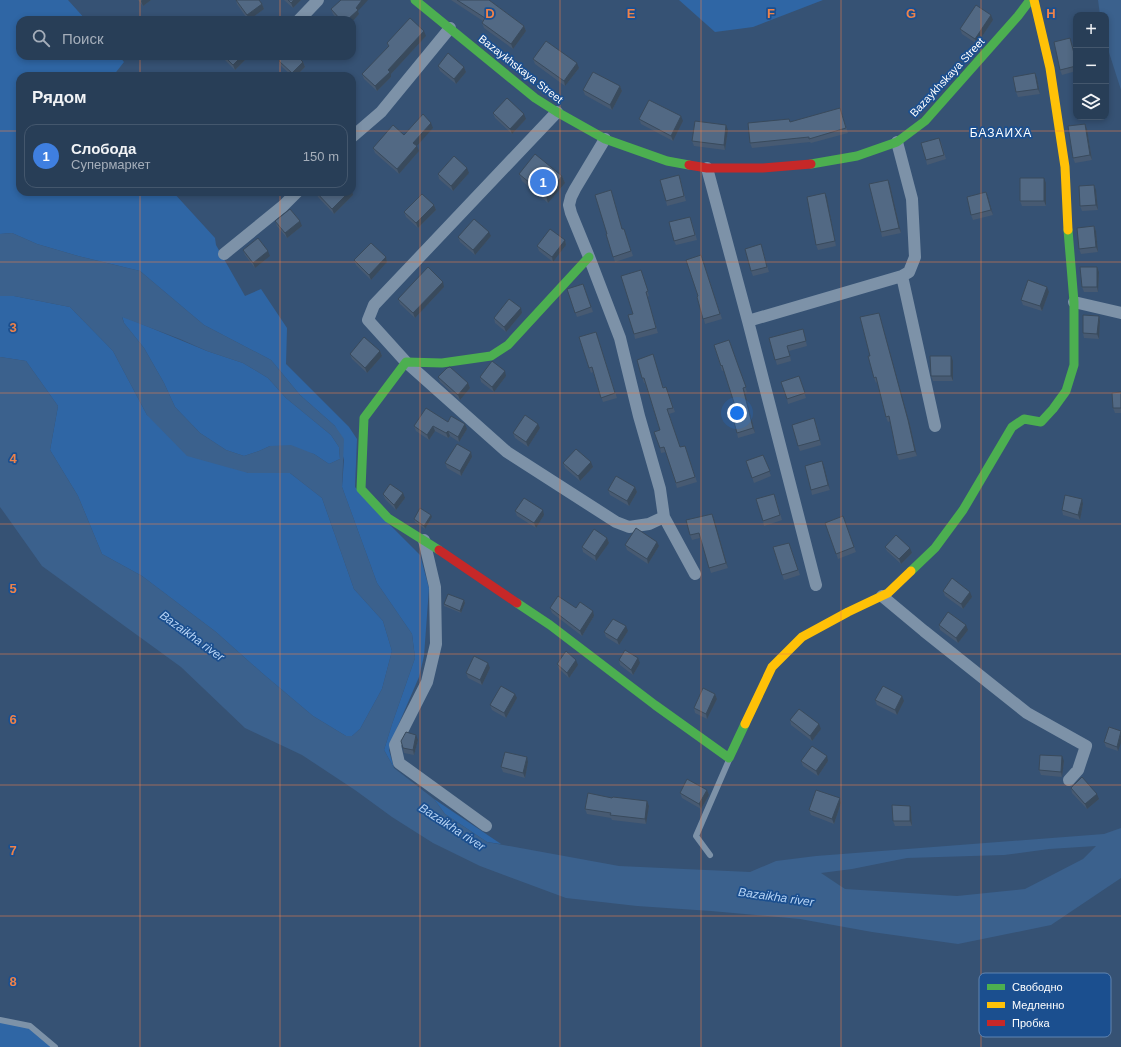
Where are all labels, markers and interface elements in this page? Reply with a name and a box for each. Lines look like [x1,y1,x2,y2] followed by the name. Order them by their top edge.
[485,6,495,21] text: D
[627,6,636,21] text: E
[767,6,775,21] text: F
[906,6,916,21] text: G
[1046,6,1056,21] text: H
[1073,12,1109,120] map controls
[1073,12,1109,48] button: +
[16,16,356,60] search box
[30,27,52,49] icon: search
[62,30,104,47] text: Поиск
[477,32,565,106] street label: Bazaykhskaya Street
[907,35,987,119] street label: Bazaykhskaya Street
[1073,48,1109,84] button: −
[1073,84,1109,120] button: layers
[32,88,87,107] text: Рядом
[970,126,1032,140] district label: БАЗАИХА
[71,140,136,157] text: Слобода
[42,149,50,164] text: 1
[303,149,339,164] text: 150 m
[71,157,150,172] text: Супермаркет
[530,167,556,197] pin: 1
[9,320,17,335] text: 3
[727,403,747,423] your location
[9,451,17,466] text: 4
[9,581,17,596] text: 5
[157,608,228,665] water label: Bazaikha river
[9,712,17,727] text: 6
[416,800,489,854] water label: Bazaikha river
[9,843,17,858] text: 7
[737,885,816,909] water label: Bazaikha river
[979,973,1111,1037] legend
[9,974,17,989] text: 8
[1012,981,1063,993] text: Свободно
[1012,999,1064,1011] text: Медленно
[1012,1017,1050,1029] text: Пробка

